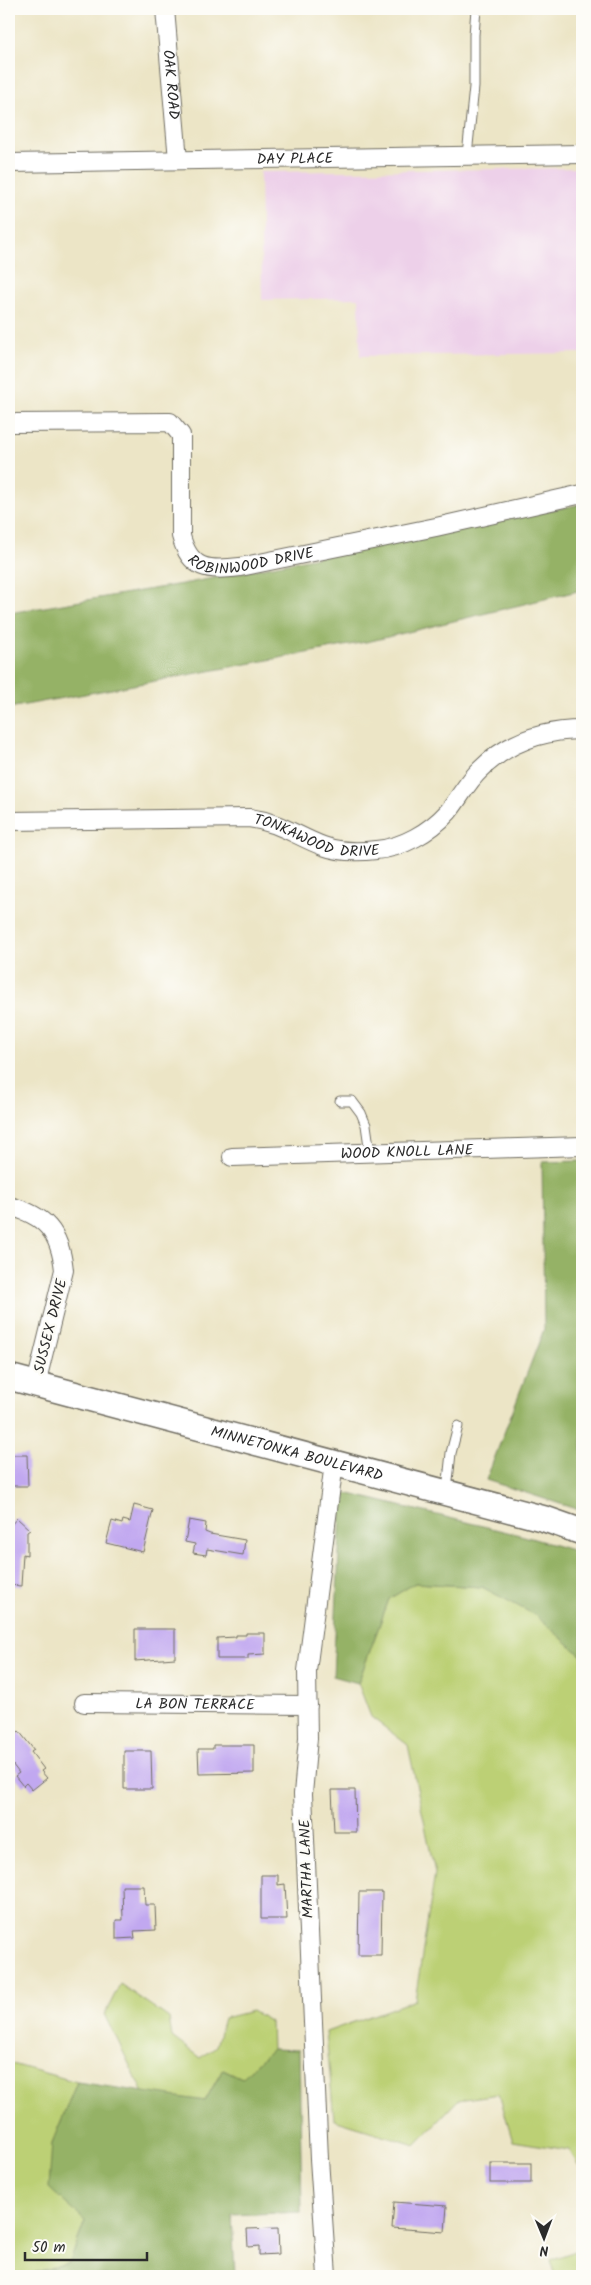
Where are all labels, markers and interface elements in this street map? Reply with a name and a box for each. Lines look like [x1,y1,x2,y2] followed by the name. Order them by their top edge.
[156,49,186,121] street label: OAK ROAD
[256,147,335,172] street label: DAY PLACE
[181,541,317,582] street label: ROBINWOOD DRIVE
[252,808,382,864] street label: TONKAWOOD DRIVE
[340,1138,475,1167] street label: WOOD KNOLL LANE
[28,1275,75,1376] street label: SUSSEX DRIVE
[208,1420,386,1489] street label: MINNETONKA BOULEVARD
[135,1692,256,1718] street label: LA BON TERRACE
[293,1818,321,1919] street label: MARTHA LANE
[518,2212,568,2262] north arrow
[25,2230,148,2262] scale bar
[32,2236,66,2260] text: 50 m
[539,2239,549,2261] text: N

